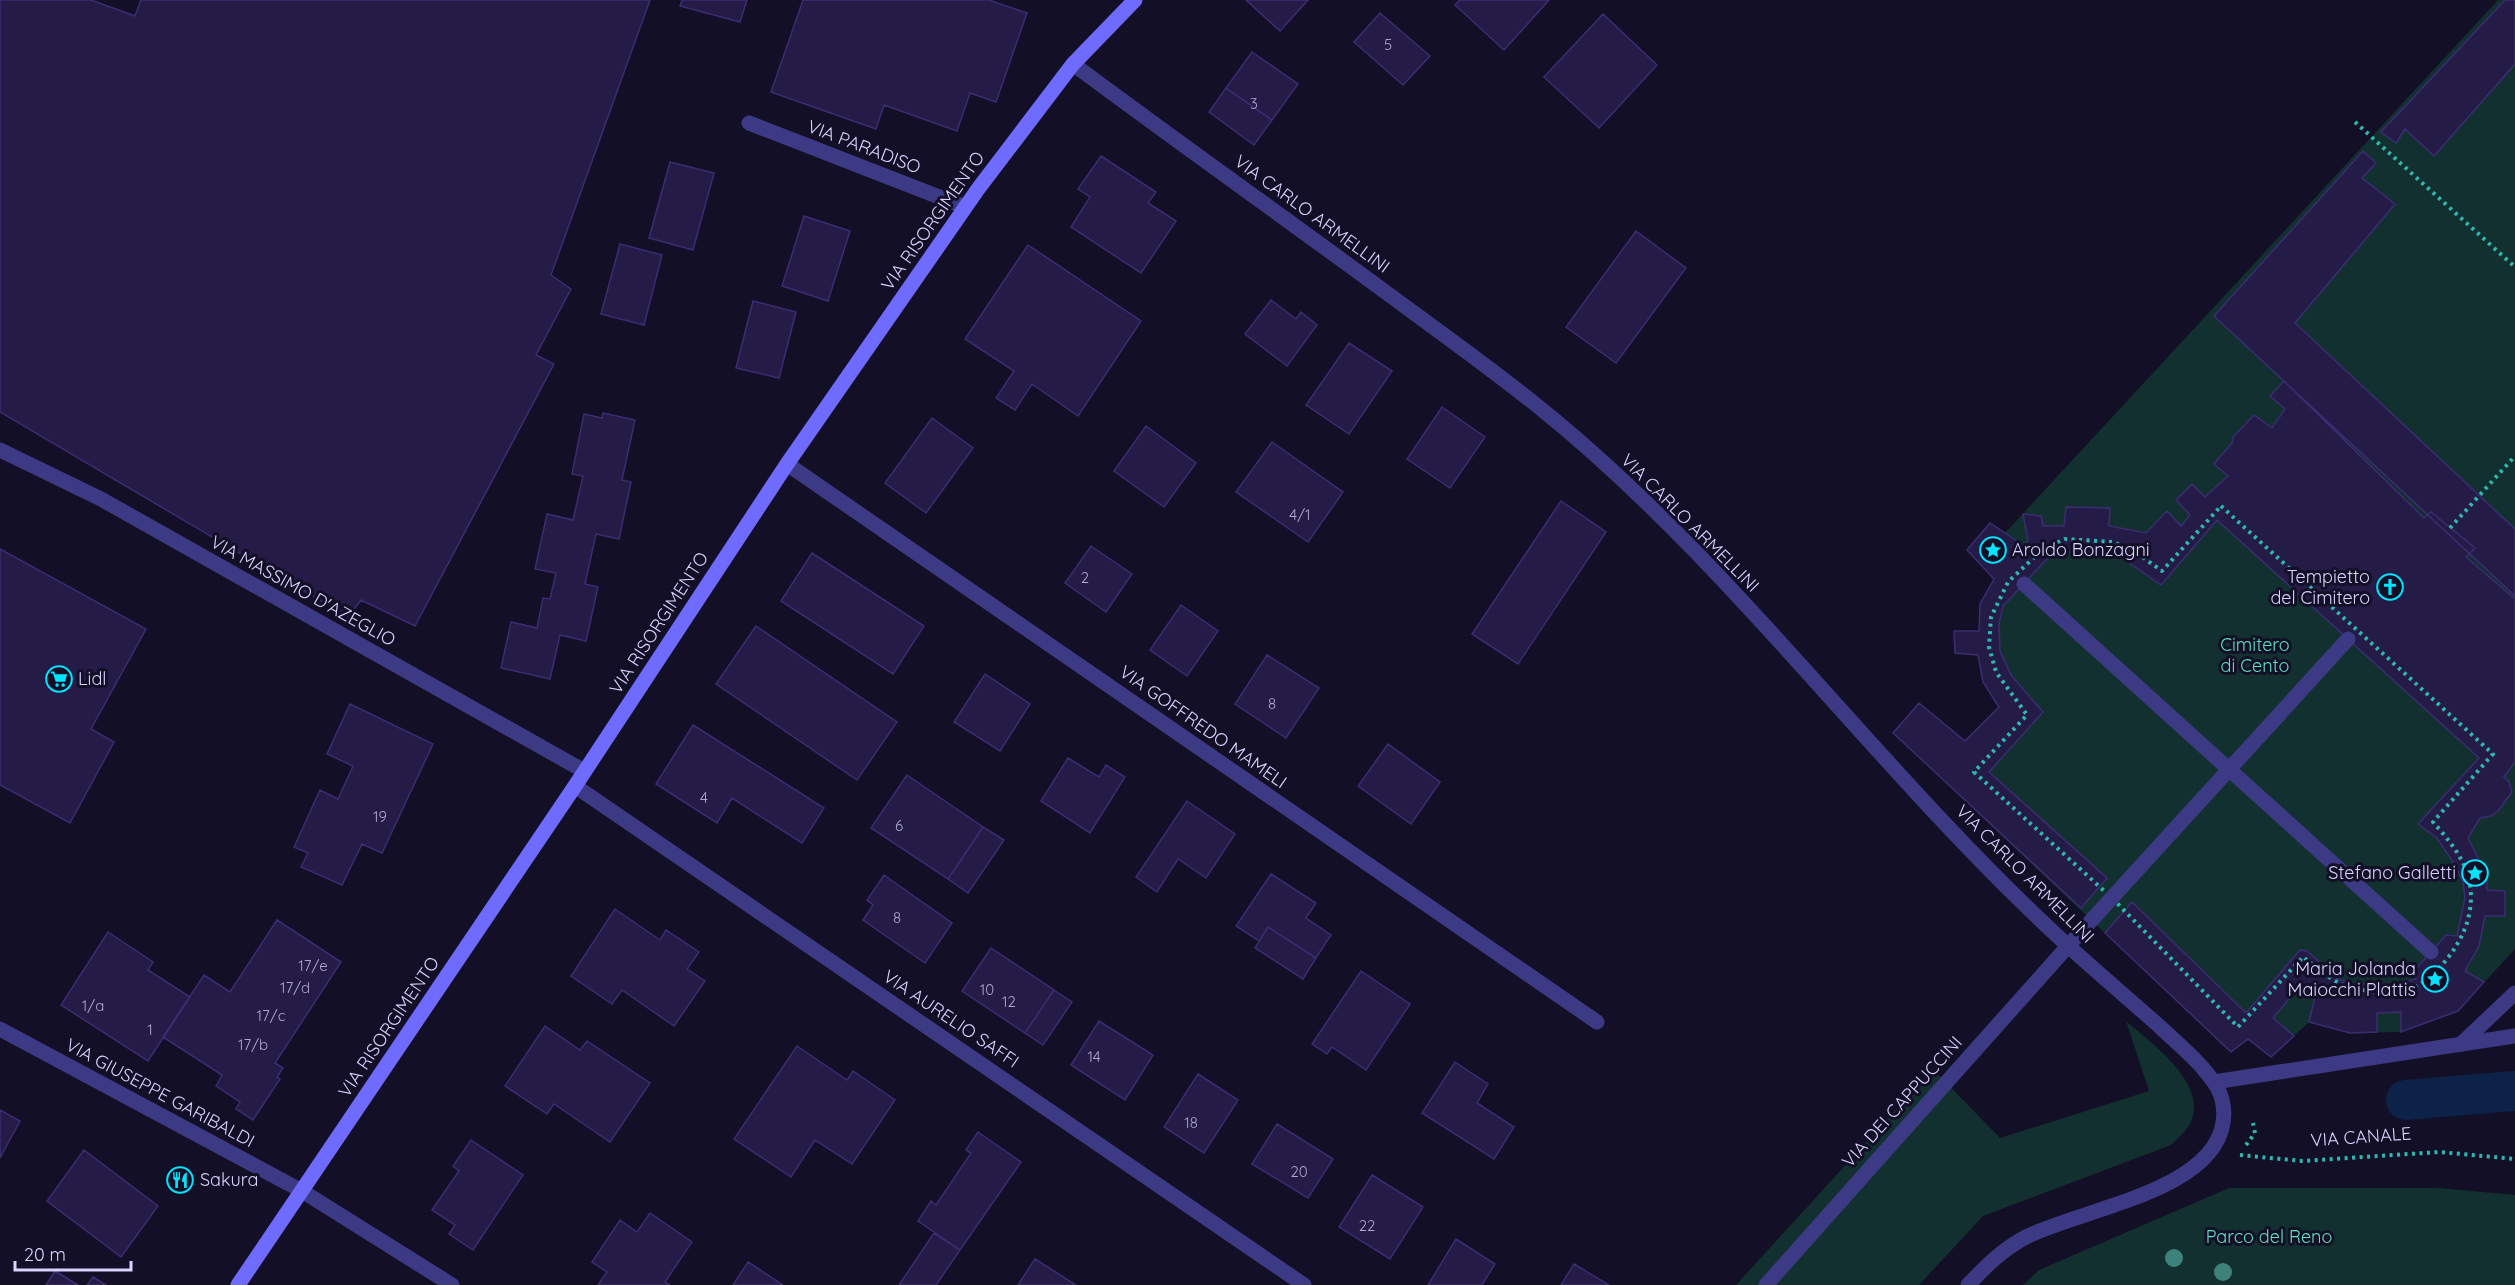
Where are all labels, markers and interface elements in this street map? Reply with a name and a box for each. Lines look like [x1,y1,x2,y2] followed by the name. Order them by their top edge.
[1384,35,1392,54] house number: 5
[1250,94,1258,113] house number: 3
[804,114,924,179] street label: VIA PARADISO
[876,147,989,295] street label: VIA RISORGIMENTO
[1230,149,1395,278] street label: VIA CARLO ARMELLINI
[1616,449,1764,597] street label: VIA CARLO ARMELLINI
[1289,505,1311,524] house number: 4/1
[207,530,400,651] street label: VIA MASSIMO D'AZEGLIO
[1978,535,2008,565] place icon: Aroldo Bonzagni
[2012,538,2150,561] place label: Aroldo Bonzagni
[604,547,713,698] street label: VIA RISORGIMENTO
[2270,565,2370,609] place label: Tempietto del Cimitero
[1081,568,1089,587] house number: 2
[2375,572,2405,602] church icon: Tempietto del Cimitero
[2220,633,2290,677] park label: Cimitero di Cento
[1115,660,1292,793] street label: VIA GOFFREDO MAMELI
[44,664,74,694] supermarket icon: Lidl
[78,667,106,690] place label: Lidl
[1268,694,1276,713] house number: 8
[700,788,708,807] house number: 4
[1951,800,2099,948] street label: VIA CARLO ARMELLINI
[373,807,387,826] house number: 19
[895,816,903,835] house number: 6
[2460,858,2490,888] place icon: Stefano Galletti
[2328,861,2456,884] place label: Stefano Galletti
[893,908,901,927] house number: 8
[333,952,444,1102] street label: VIA RISORGIMENTO
[298,956,328,975] house number: 17/e
[2288,957,2416,1001] place label: Maria Jolanda Maiocchi Plattis
[2420,964,2450,994] place icon: Maria Jolanda Maiocchi Plattis
[879,965,1024,1073] street label: VIA AURELIO SAFFI
[280,978,310,997] house number: 17/d
[980,980,994,999] house number: 10
[1002,992,1016,1011] house number: 12
[82,996,104,1015] house number: 1/a
[257,1006,286,1025] house number: 17/c
[147,1020,153,1039] house number: 1
[1837,1031,1967,1172] street label: VIA DEI CAPPUCCINI
[62,1033,259,1152] street label: VIA GIUSEPPE GARIBALDI
[238,1035,268,1054] house number: 17/b
[1087,1047,1101,1066] house number: 14
[1184,1113,1198,1132] house number: 18
[2310,1122,2412,1151] street label: VIA CANALE
[1290,1162,1308,1181] house number: 20
[165,1165,195,1195] restaurant icon: Sakura
[200,1168,258,1191] place label: Sakura
[1359,1216,1375,1235] house number: 22
[2206,1225,2332,1248] park label: Parco del Reno
[15,1234,130,1272] scale bar
[24,1243,66,1266] text: 20 m

